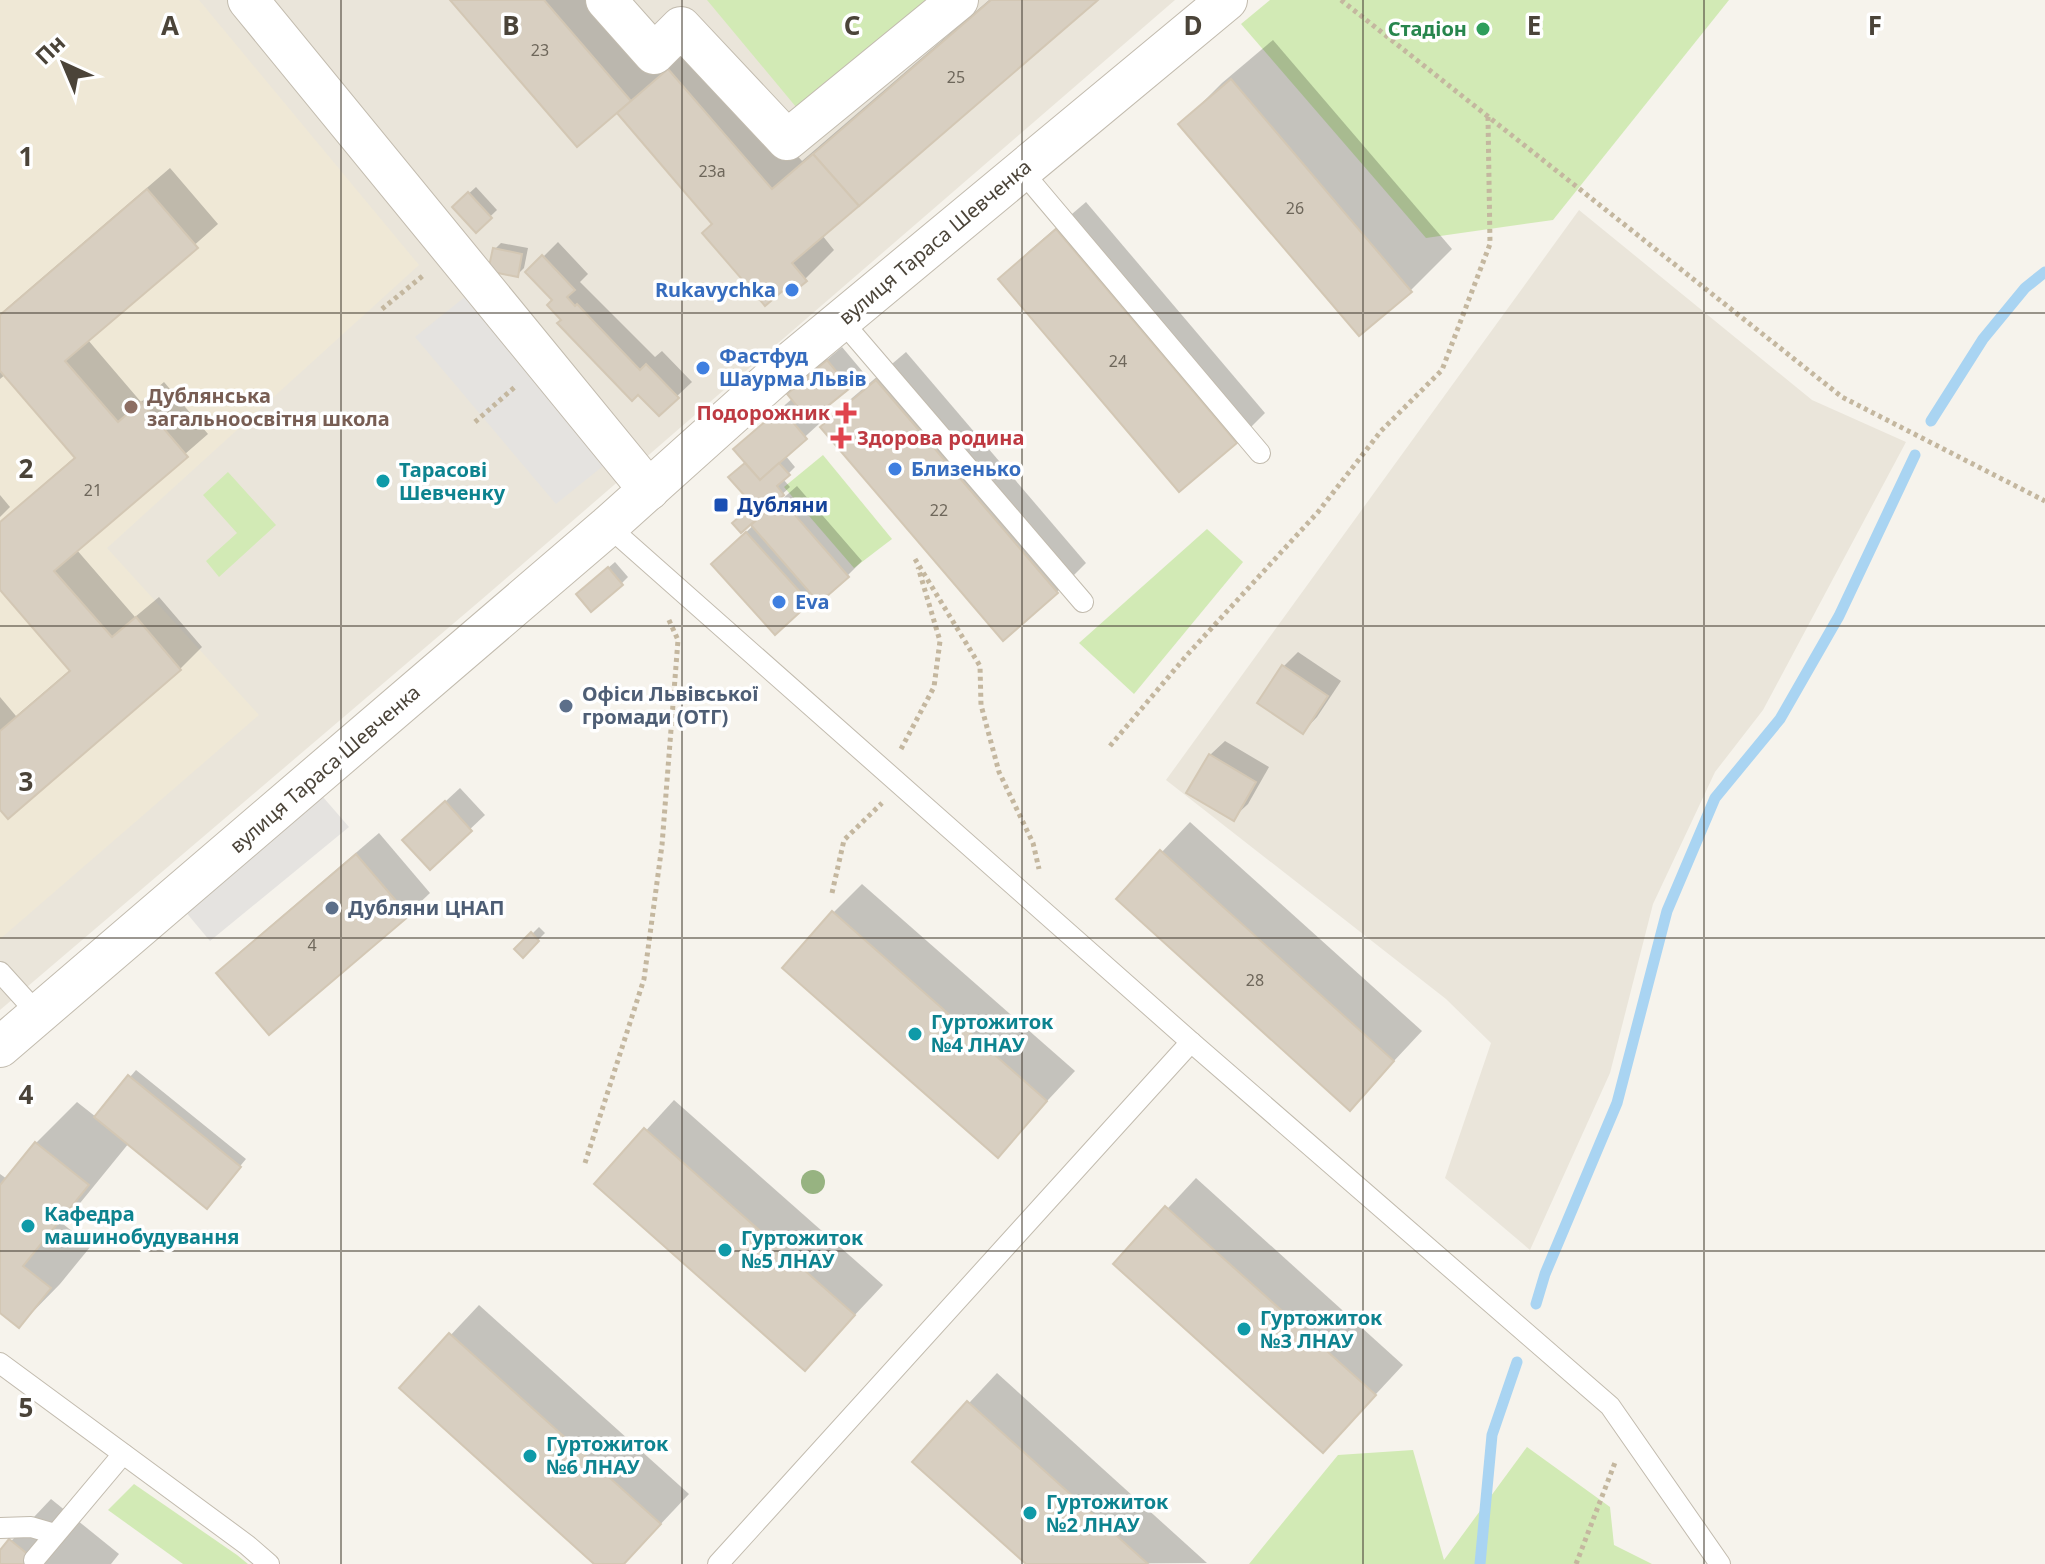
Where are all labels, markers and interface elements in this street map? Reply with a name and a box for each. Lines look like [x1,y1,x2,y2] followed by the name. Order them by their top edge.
[161,7,179,43] text: A
[502,7,520,43] text: B
[844,7,860,43] text: C
[1183,7,1203,43] text: D
[1527,7,1541,43] text: E
[1868,7,1882,43] text: F
[1388,15,1467,42] place label: Стадіон
[1474,20,1492,38] marker: Стадіон
[24,24,104,104] north arrow
[28,27,71,71] text: Пн
[531,39,549,61] house number: 23
[947,66,965,88] house number: 25
[19,138,33,174] text: 1
[833,153,1037,330] street label: вулиця Тараса Шевченка
[698,160,726,182] house number: 23а
[1286,197,1304,219] house number: 26
[655,276,776,303] place label: Rukavychka
[783,281,801,299] marker: Rukavychka
[719,342,867,392] place label: Фастфуд Шаурма Львів
[1109,350,1127,372] house number: 24
[694,359,712,377] marker: Фастфуд Шаурма Львів
[147,382,390,432] place label: Дублянська загальноосвітня школа
[122,398,140,416] marker: Дублянська загальноосвітня школа
[696,399,831,426] place label: Подорожник
[837,404,855,422] marker: Подорожник
[857,424,1024,451] place label: Здорова родина
[832,429,850,447] marker: Здорова родина
[19,450,34,486] text: 2
[911,455,1021,482] place label: Близенько
[399,456,506,506] place label: Тарасові Шевченку
[886,460,904,478] marker: Близенько
[374,472,392,490] marker: Тарасові Шевченку
[84,479,102,501] house number: 21
[737,491,828,518] place label: Дубляни
[712,496,730,514] marker: Дубляни
[930,499,948,521] house number: 22
[795,588,830,615] place label: Eva
[770,593,788,611] marker: Eva
[224,678,426,859] street label: вулиця Тараса Шевченка
[582,680,758,730] place label: Офіси Львівської громади (ОТГ)
[557,697,575,715] marker: Офіси Львівської громади (ОТГ)
[19,763,33,799] text: 3
[348,894,504,921] place label: Дубляни ЦНАП
[323,899,341,917] marker: Дубляни ЦНАП
[307,934,317,956] house number: 4
[1246,969,1264,991] house number: 28
[931,1008,1054,1058] place label: Гуртожиток №4 ЛНАУ
[906,1025,924,1043] marker: Гуртожиток №4 ЛНАУ
[19,1076,34,1112] text: 4
[44,1200,239,1250] place label: Кафедра машинобудування
[19,1217,37,1235] marker: Кафедра машинобудування
[741,1224,864,1274] place label: Гуртожиток №5 ЛНАУ
[716,1241,734,1259] marker: Гуртожиток №5 ЛНАУ
[1260,1304,1383,1354] place label: Гуртожиток №3 ЛНАУ
[1235,1320,1253,1338] marker: Гуртожиток №3 ЛНАУ
[19,1389,33,1425] text: 5
[546,1430,669,1480] place label: Гуртожиток №6 ЛНАУ
[521,1447,539,1465] marker: Гуртожиток №6 ЛНАУ
[1046,1488,1169,1538] place label: Гуртожиток №2 ЛНАУ
[1021,1504,1039,1522] marker: Гуртожиток №2 ЛНАУ

